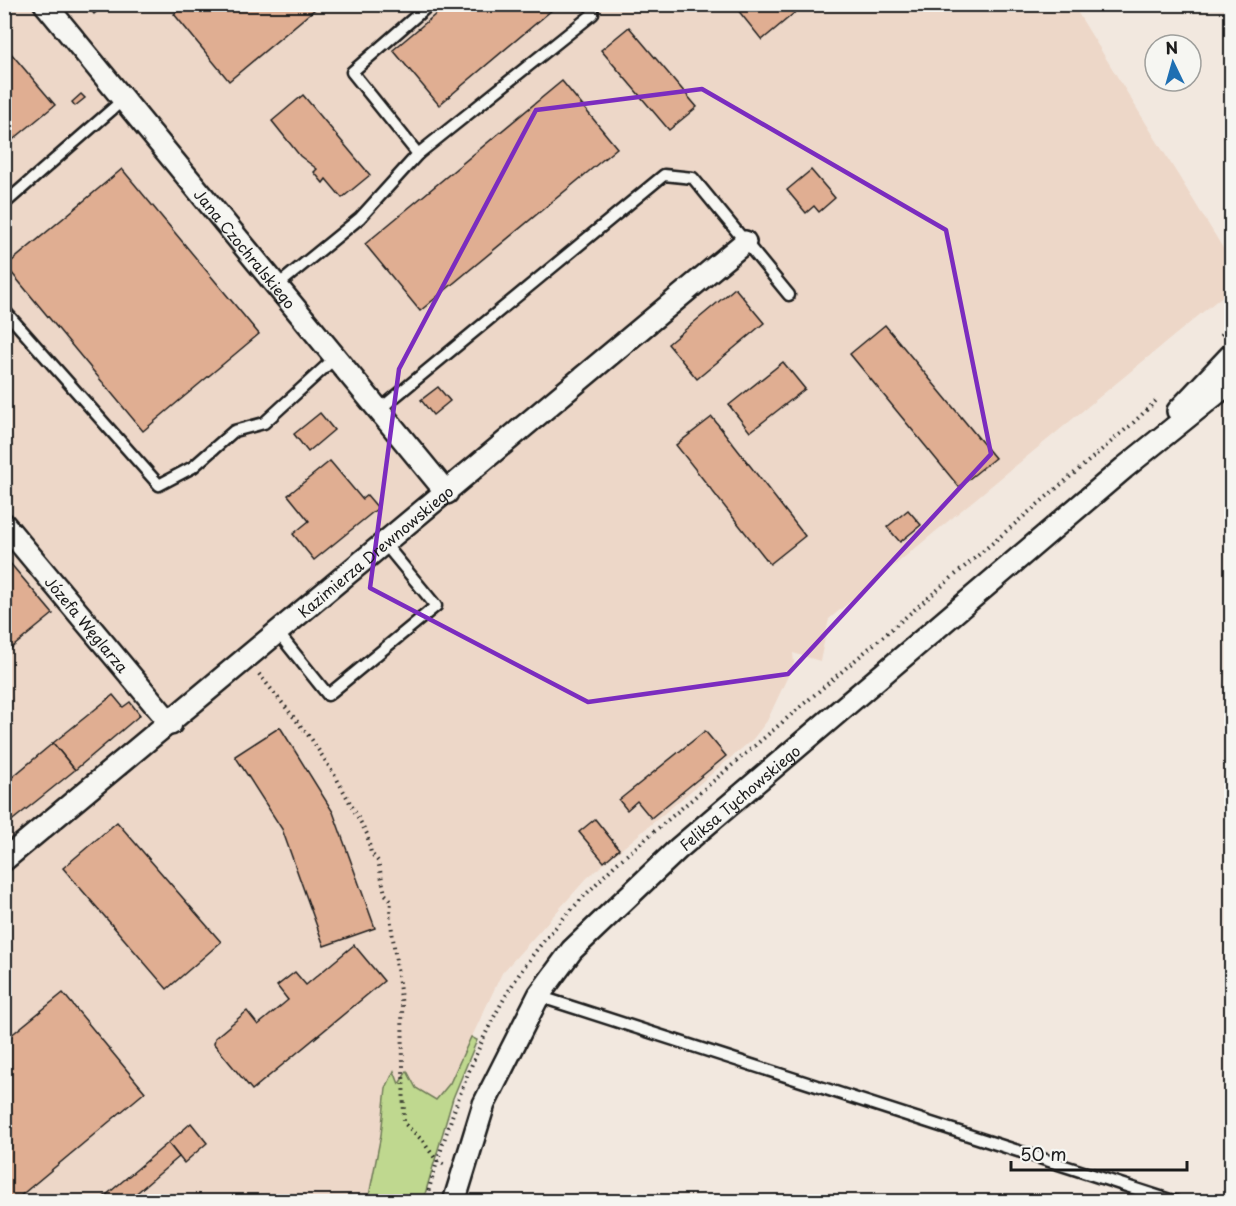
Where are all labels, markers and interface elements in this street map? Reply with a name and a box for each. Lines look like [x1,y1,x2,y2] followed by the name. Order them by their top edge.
[1143,33,1203,93] north arrow
[1164,35,1179,60] text: N
[189,183,302,313] street label: Jana Czochralskiego
[292,479,458,622] street label: Kazimierza Drewnowskiego
[40,571,135,678] street label: Józefa Węglarza
[673,739,805,855] street label: Feliksa Tychowskiego
[1011,1134,1186,1172] scale bar
[1020,1140,1067,1167] text: 50 m

